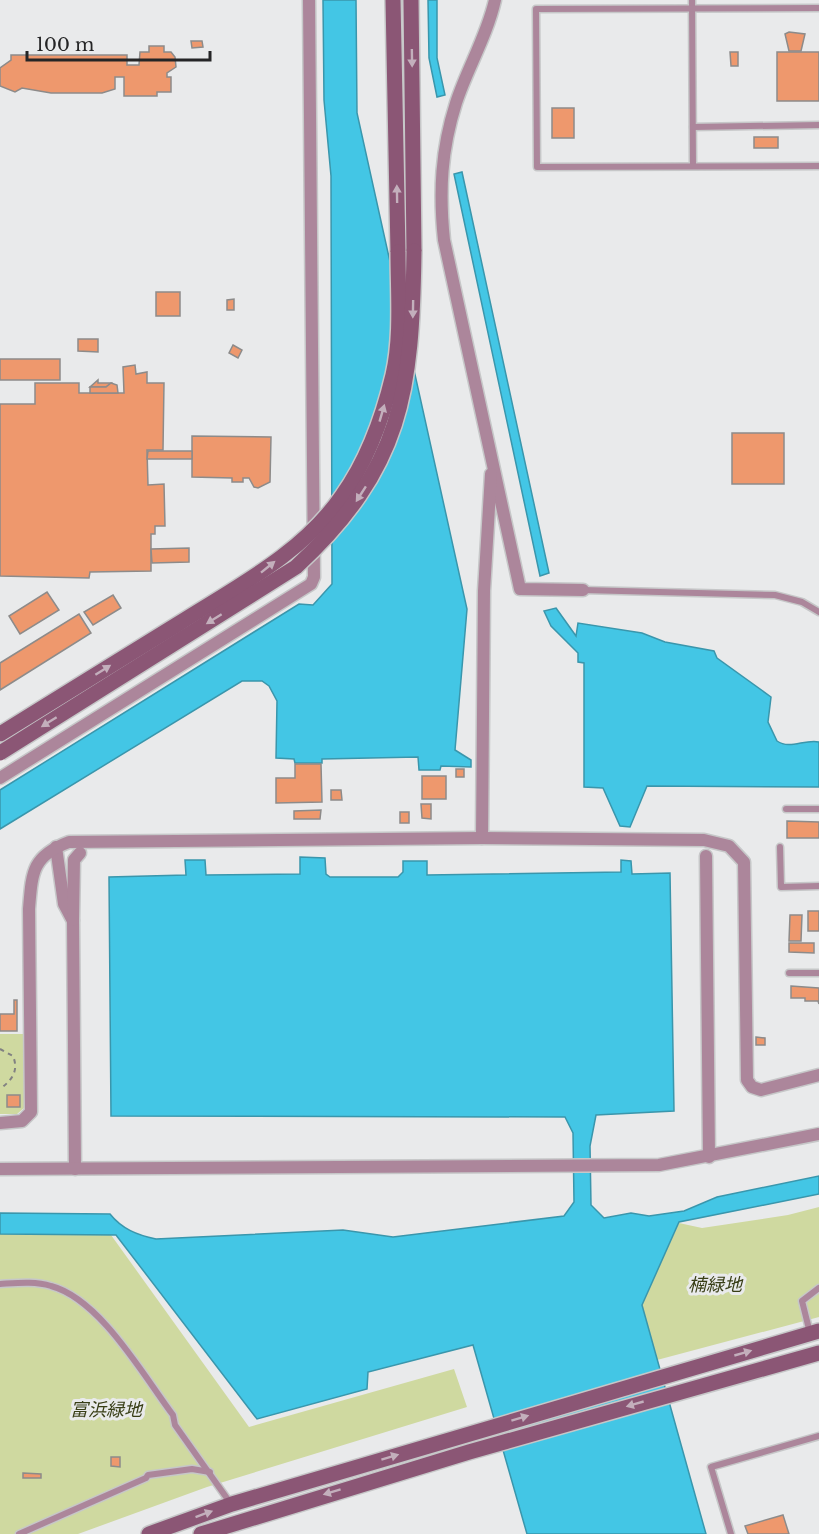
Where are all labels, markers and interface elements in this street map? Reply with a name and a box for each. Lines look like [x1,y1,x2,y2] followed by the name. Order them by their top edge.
[27,24,210,62] scale bar
[36,34,94,56] text: 100 m
[407,49,417,68] one-way arrow
[392,184,402,203] one-way arrow
[408,300,418,319] one-way arrow
[378,404,387,422] one-way arrow
[355,486,366,502] one-way arrow
[261,561,276,573] one-way arrow
[206,613,222,624] one-way arrow
[95,665,111,676] one-way arrow
[41,717,57,728] one-way arrow
[688,1274,744,1296] park label: 楠緑地
[734,1348,752,1357] one-way arrow
[70,1399,144,1421] park label: 富浜緑地
[626,1400,644,1409] one-way arrow
[511,1413,529,1422] one-way arrow
[381,1452,399,1461] one-way arrow
[323,1488,341,1497] one-way arrow
[195,1509,213,1519] one-way arrow

